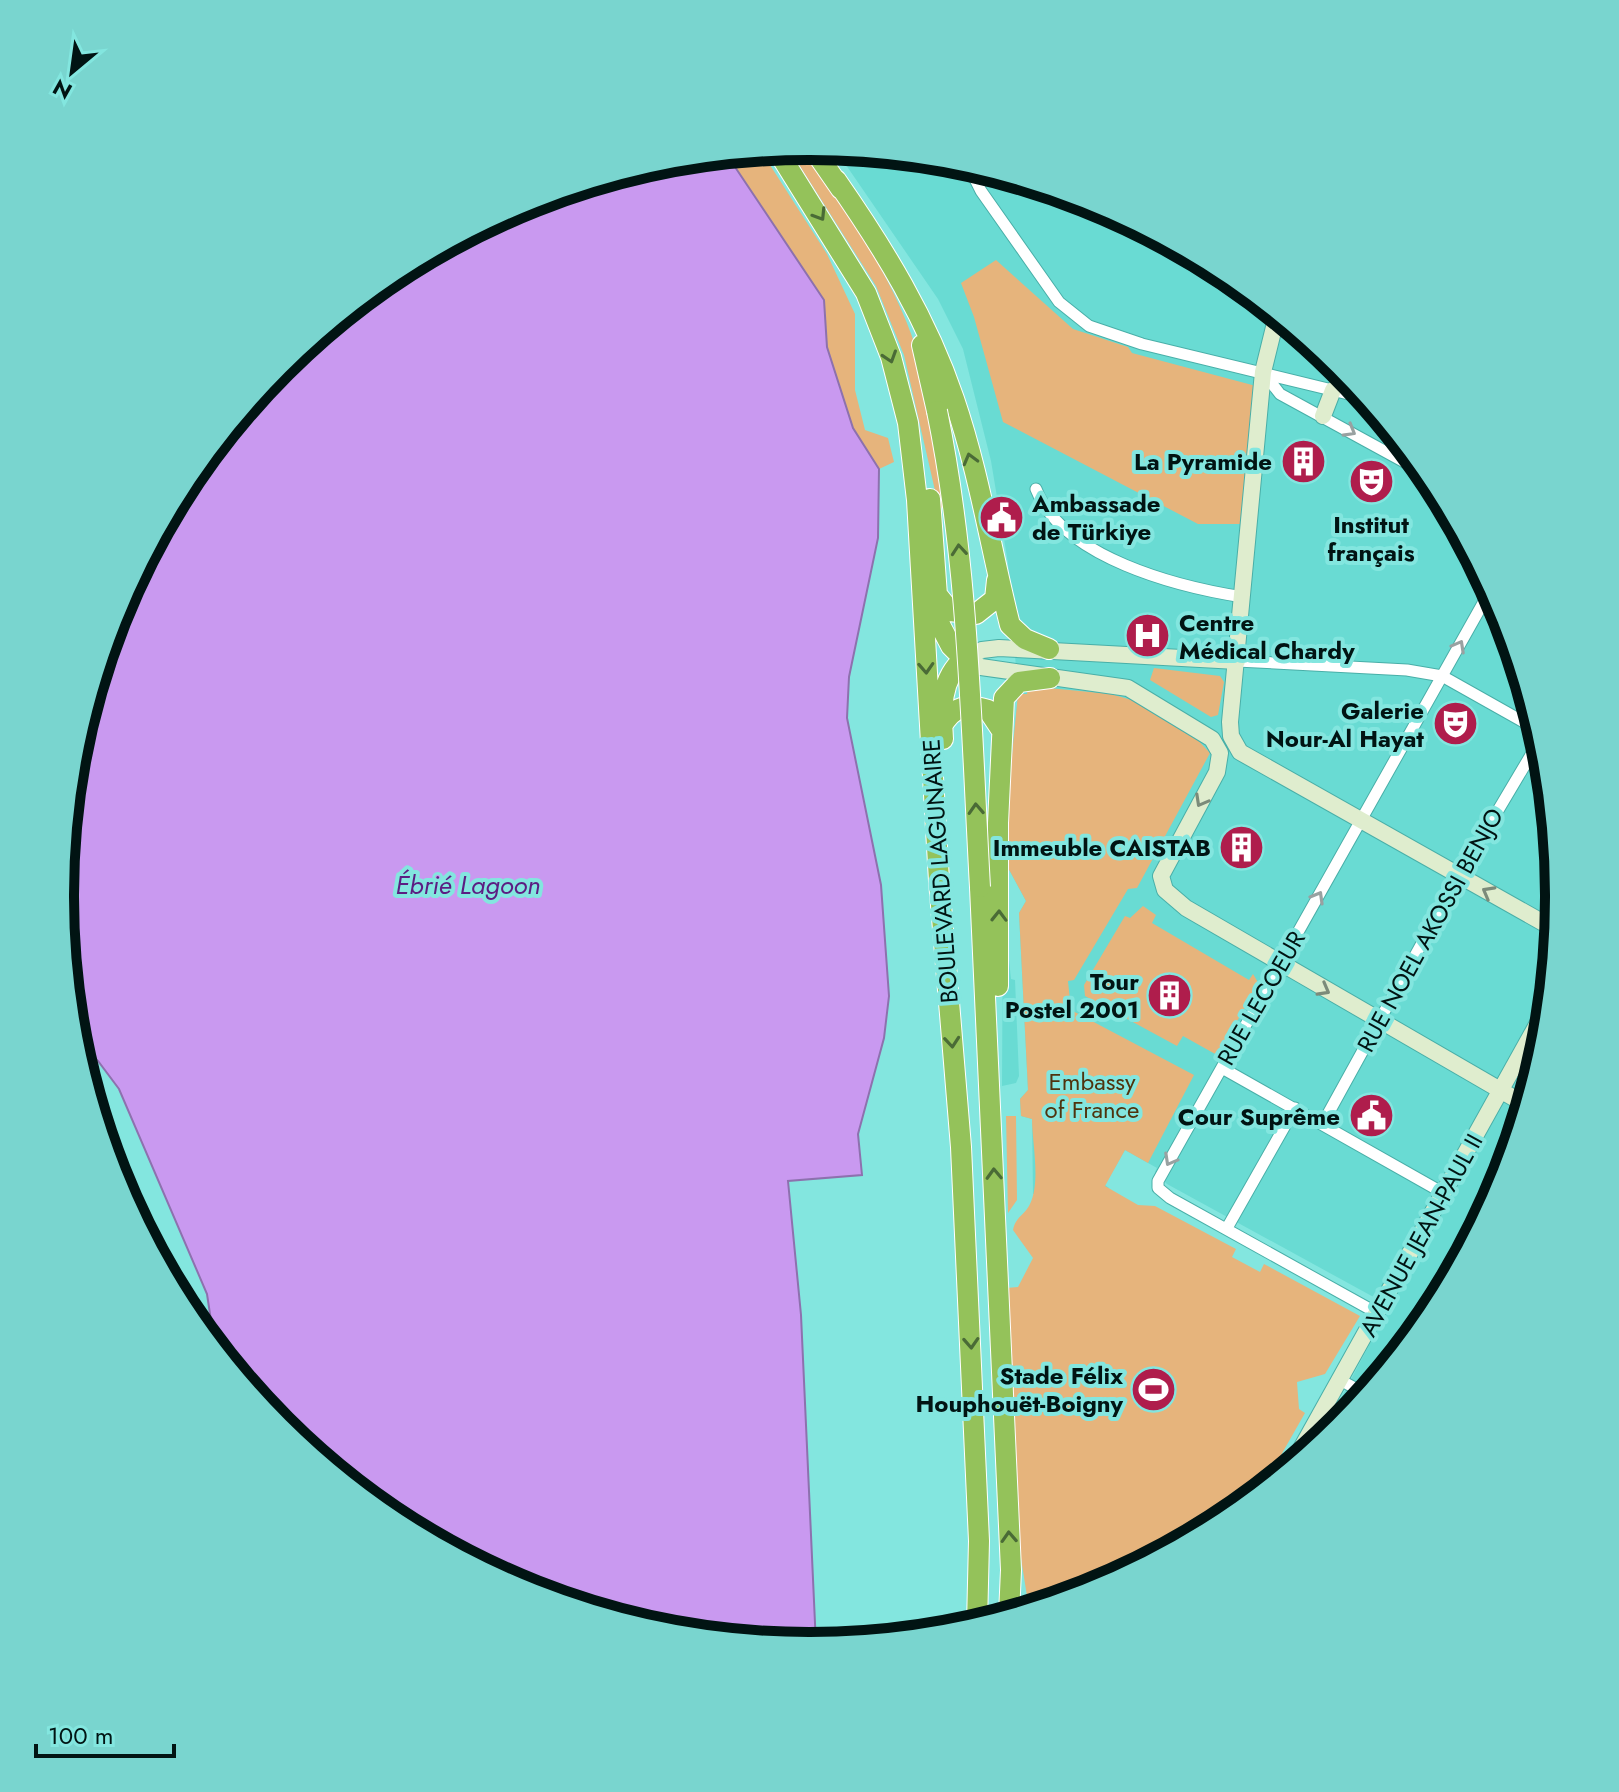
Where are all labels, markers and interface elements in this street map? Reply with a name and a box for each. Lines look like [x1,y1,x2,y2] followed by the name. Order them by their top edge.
[32,32,112,112] north arrow
[47,71,78,108] text: N
[810,206,826,221] one-way arrow
[881,350,897,363] one-way arrow
[1341,421,1355,437] one-way arrow
[1279,437,1327,485] building icon: La Pyramide
[1134,444,1272,479] place label: La Pyramide
[963,452,980,466] one-way arrow
[1347,458,1395,506] theatre icon: Institut français
[1031,486,1160,549] place label: Ambassade de Türkiye
[977,493,1025,541] public building icon: Ambassade de Türkiye
[1327,507,1415,570] place label: Institut français
[951,543,968,556] one-way arrow
[1179,605,1355,668] place label: Centre Médical Chardy
[1124,612,1172,660] hospital icon: Centre Médical Chardy
[1449,640,1465,655] one-way arrow
[917,662,934,675] one-way arrow
[1266,693,1424,756] place label: Galerie Nour-Al Hayat
[1431,700,1479,748] theatre icon: Galerie Nour-Al Hayat
[913,738,967,1004] street label: BOULEVARD LAGUNAIRE
[1195,792,1211,806] one-way arrow
[967,802,984,815] one-way arrow
[1348,802,1512,1058] street label: RUE NOEL AKOSSI BENJO
[1218,823,1266,871] building icon: Immeuble CAISTAB
[993,830,1211,865] place label: Immeuble CAISTAB
[395,866,541,904] water label: Ébrié Lagoon
[1482,886,1496,902] one-way arrow
[1308,892,1324,906] one-way arrow
[991,909,1008,922] one-way arrow
[1208,924,1314,1072] street label: RUE LECOEUR
[1005,964,1139,1027] place label: Tour Postel 2001
[1146,971,1194,1019] building icon: Tour Postel 2001
[1315,980,1330,996] one-way arrow
[944,1036,961,1049] one-way arrow
[1045,1064,1139,1127] park label: Embassy of France
[1347,1092,1395,1140] public building icon: Cour Suprême
[1178,1099,1340,1134] place label: Cour Suprême
[1351,1127,1491,1343] street label: AVENUE JEAN-PAUL II
[1164,1151,1180,1166] one-way arrow
[986,1167,1003,1180] one-way arrow
[962,1337,979,1350] one-way arrow
[915,1358,1123,1421] place label: Stade Félix Houphouët-Boigny
[1130,1365,1178,1413] sports icon: Stade Félix Houphouët-Boigny
[1001,1530,1018,1543] one-way arrow
[36,1708,174,1758] scale bar
[48,1718,114,1753] text: 100 m

